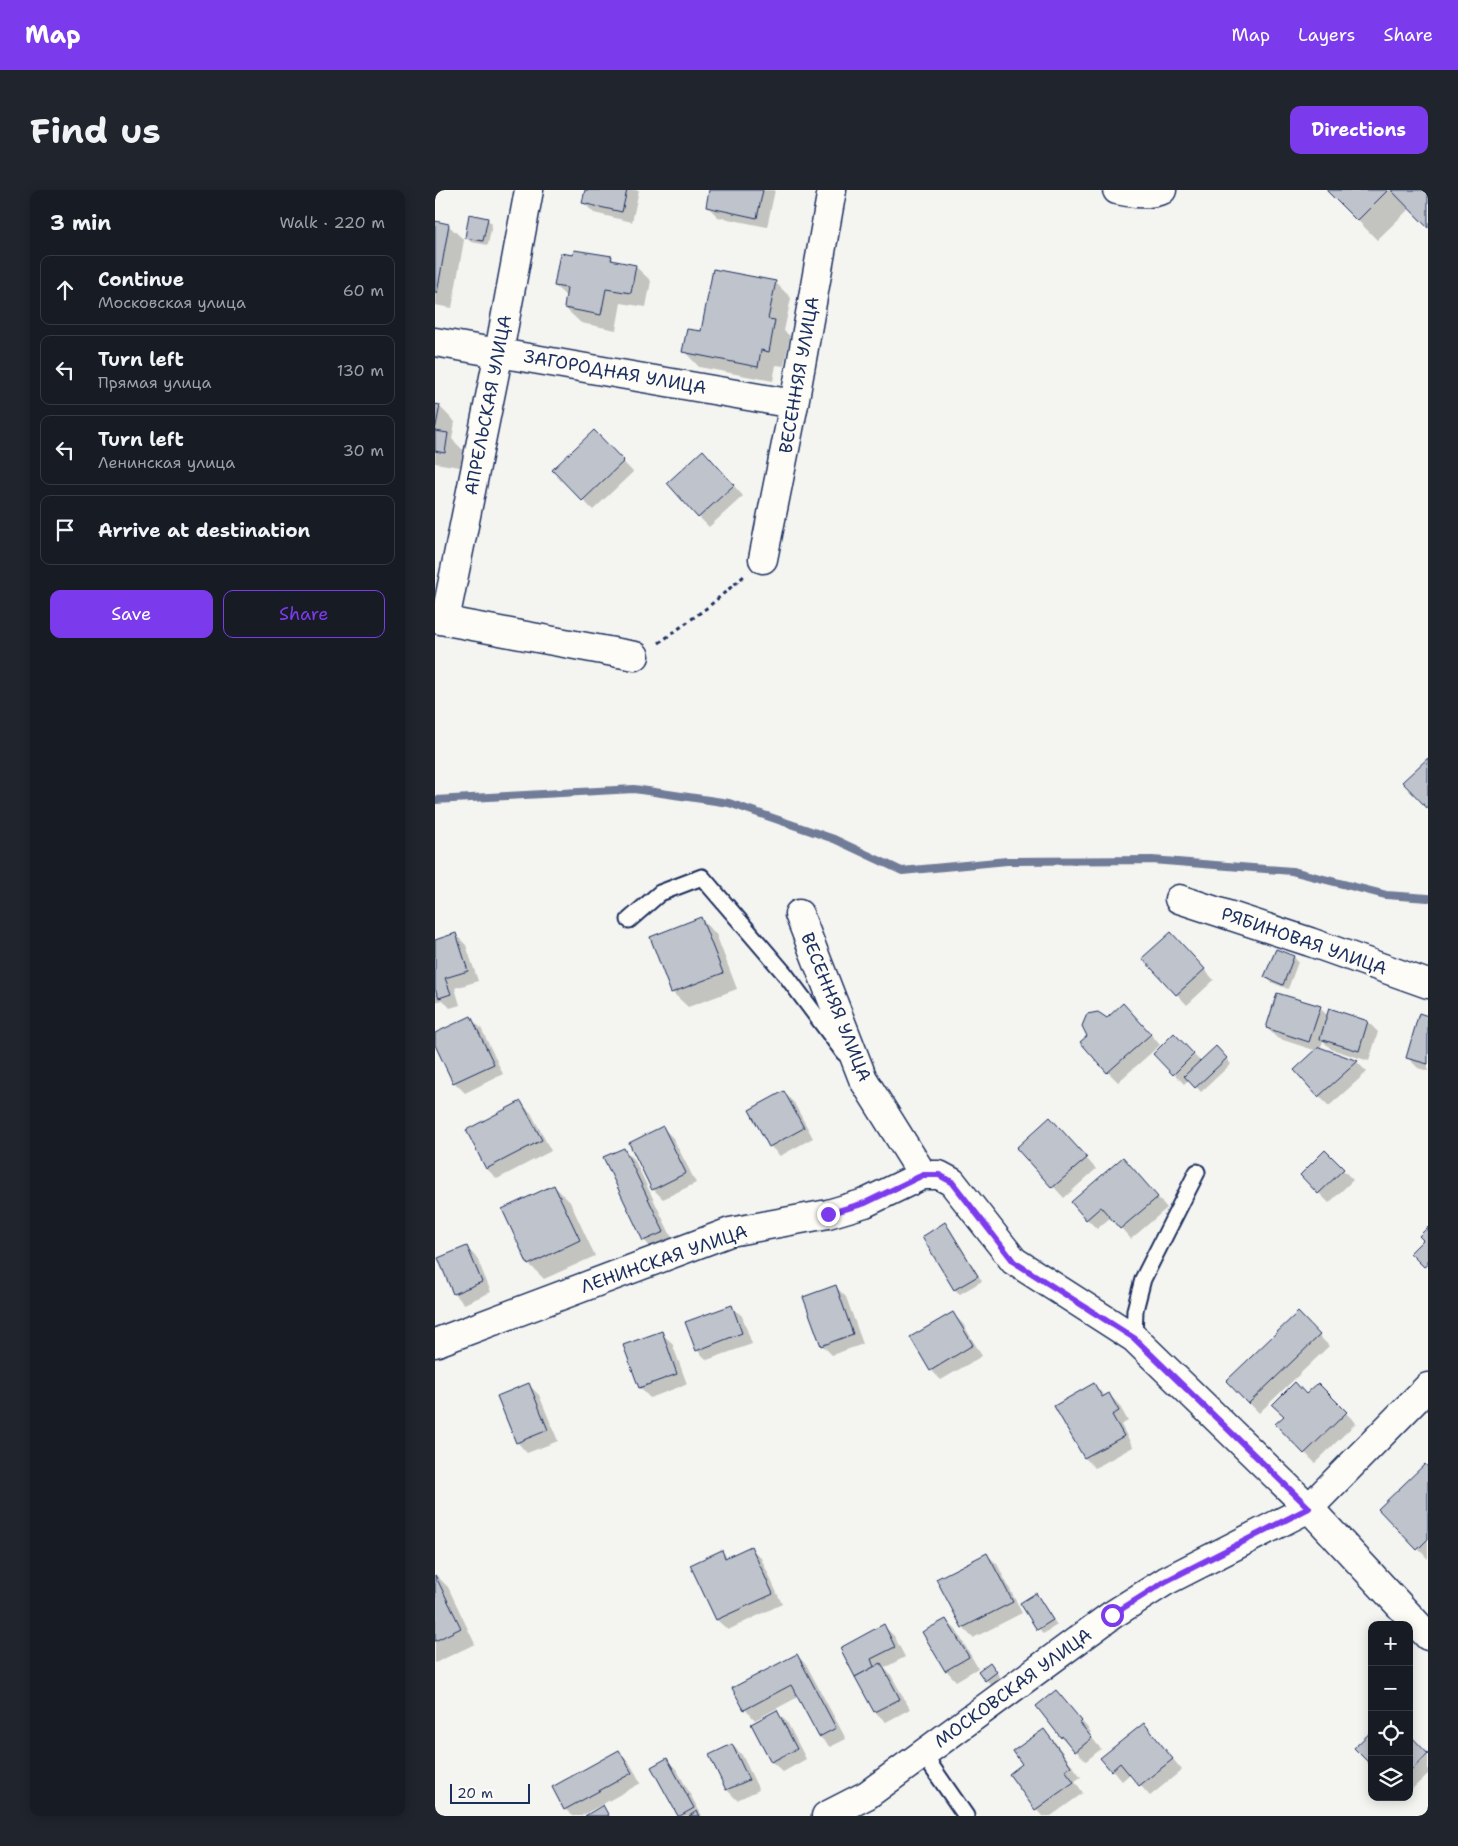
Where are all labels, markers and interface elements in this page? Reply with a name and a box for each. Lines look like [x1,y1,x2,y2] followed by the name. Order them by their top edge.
[25,19,81,51] text: Map
[1232,23,1270,47] text: Map
[1298,23,1355,47] text: Layers
[1383,23,1433,47] text: Share
[1290,106,1428,154] button: Directions
[30,107,161,154] text: Find us
[50,209,111,237] text: 3 min
[279,212,385,233] text: Walk · 220 m
[98,267,184,292] text: Continue
[51,276,79,304] icon: ahead
[343,280,384,301] text: 60 m
[98,292,246,313] text: Московская улица
[773,295,825,455] street label: ВЕСЕННЯЯ УЛИЦА
[459,313,517,497] street label: АПРЕЛЬСКАЯ УЛИЦА
[522,344,708,400] street label: ЗАГОРОДНАЯ УЛИЦА
[98,347,184,372] text: Turn left
[51,356,79,384] icon: left
[337,360,384,381] text: 130 m
[98,372,211,393] text: Прямая улица
[98,427,184,452] text: Turn left
[51,436,79,464] icon: left
[343,440,384,461] text: 30 m
[98,452,235,473] text: Ленинская улица
[51,516,79,544] icon: arrive
[98,518,310,543] text: Arrive at destination
[50,590,213,638] button: Save
[223,590,385,638] button: Share
[1218,901,1390,981] street label: РЯБИНОВАЯ УЛИЦА
[795,929,877,1085] street label: ВЕСЕННЯЯ УЛИЦА
[817,1203,840,1226] route end
[577,1219,751,1299] street label: ЛЕНИНСКАЯ УЛИЦА
[1101,1604,1124,1627] route start
[1368,1621,1413,1801] map controls
[1368,1621,1413,1666] button: +
[929,1623,1097,1753] street label: МОСКОВСКАЯ УЛИЦА
[1368,1666,1413,1711] button: −
[1368,1711,1413,1756] button: locate
[1368,1756,1413,1801] button: layers
[450,1781,530,1804] scale bar
[457,1784,493,1802] text: 20 m

